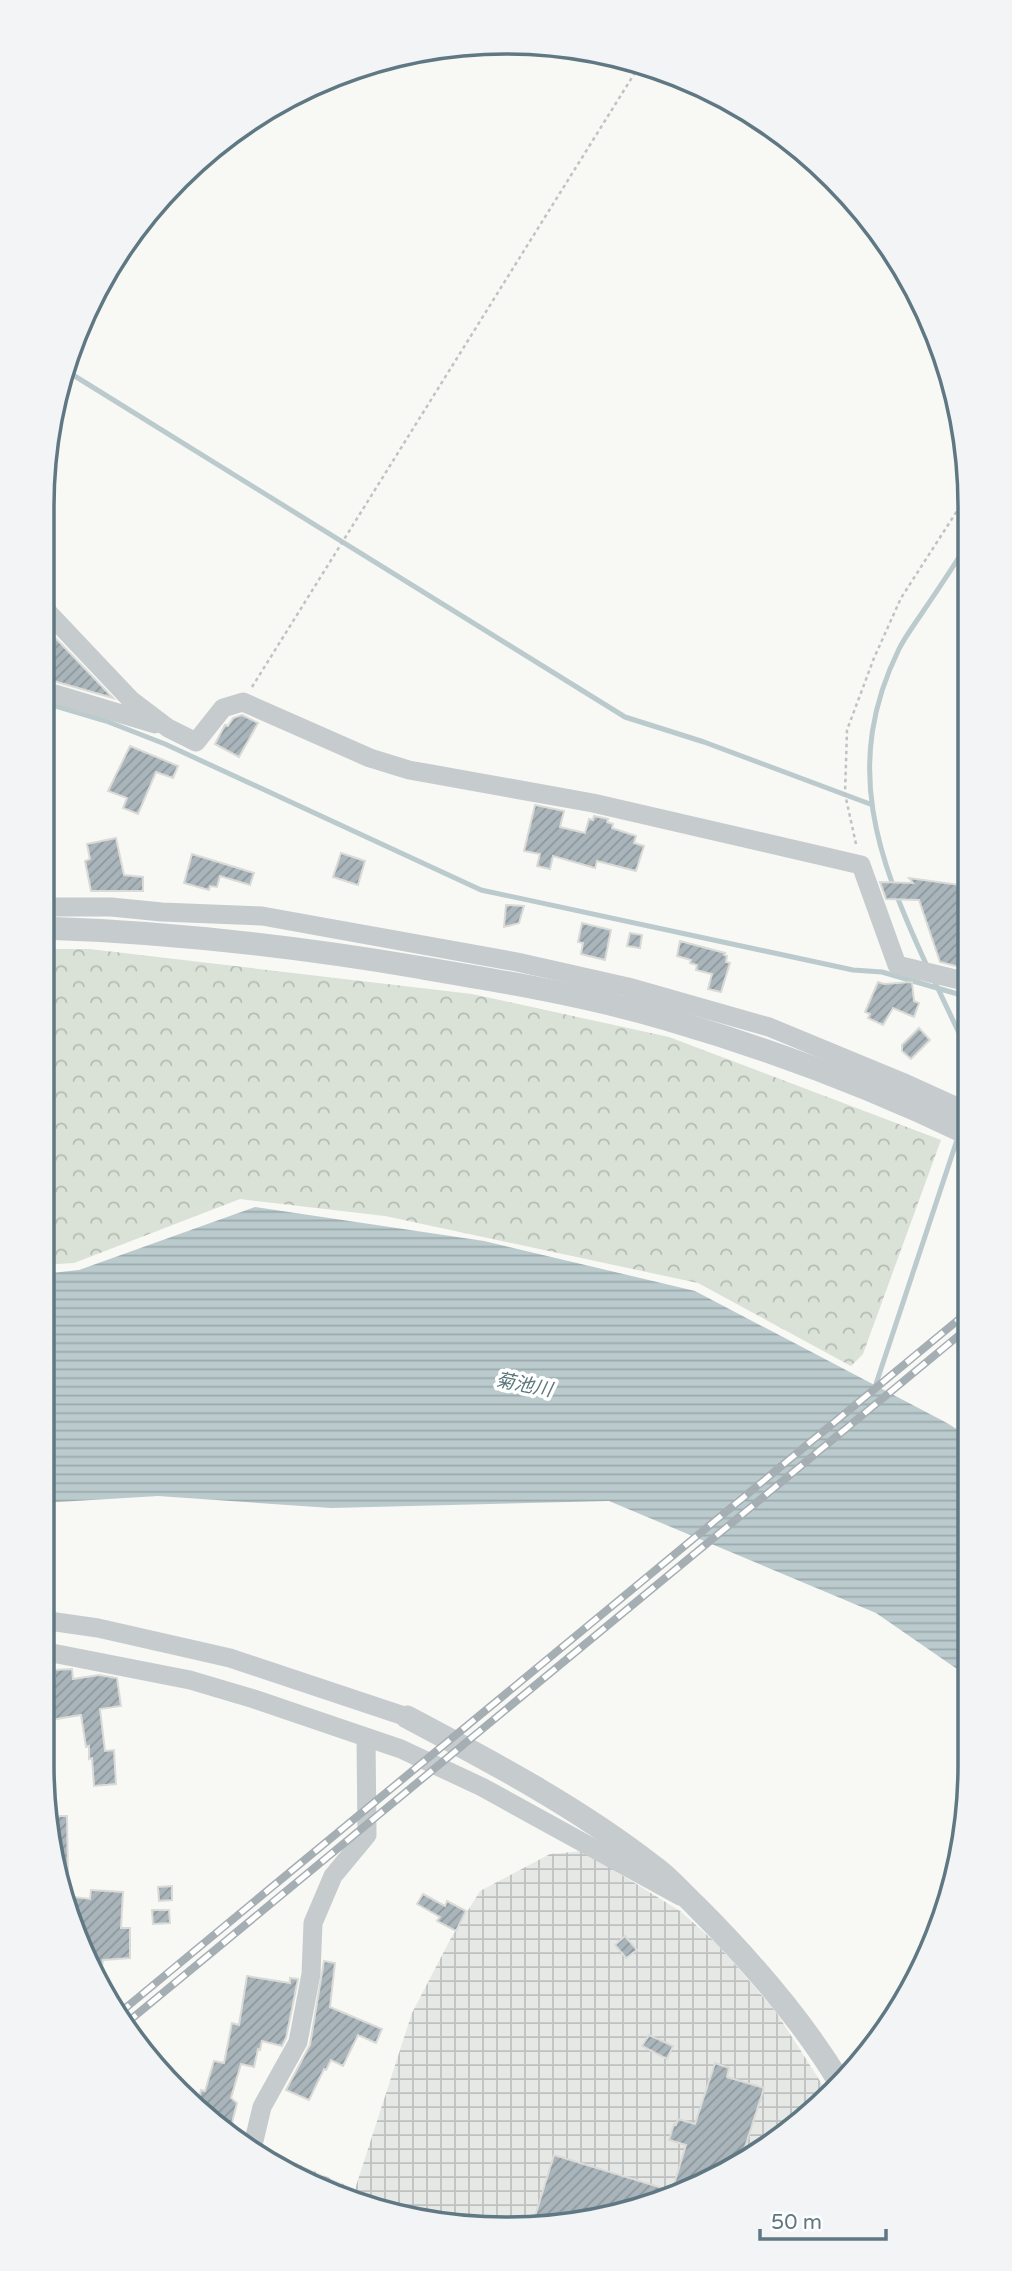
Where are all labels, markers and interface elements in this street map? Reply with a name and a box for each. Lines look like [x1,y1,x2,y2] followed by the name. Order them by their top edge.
[494,1369,556,1402] water label: 菊池川
[760,2198,886,2242] scale bar
[771,2210,822,2235] text: 50 m

